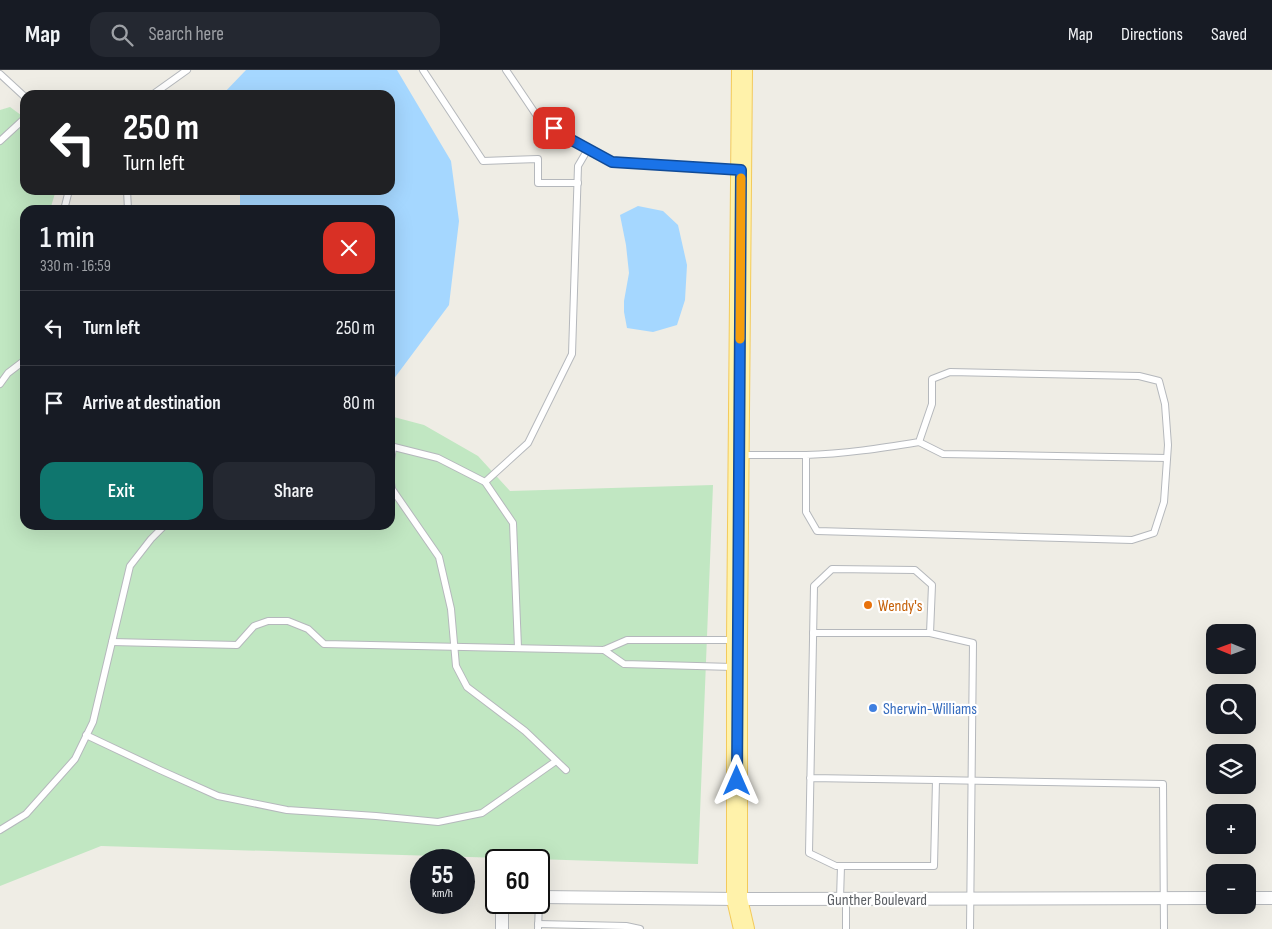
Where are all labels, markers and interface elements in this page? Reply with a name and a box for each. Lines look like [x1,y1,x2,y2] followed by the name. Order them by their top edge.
[90,12,440,57] search box
[25,20,60,49] text: Map
[108,21,136,49] icon: search
[148,23,224,46] text: Search here
[1068,24,1093,45] text: Map
[1121,24,1183,45] text: Directions
[1211,24,1247,45] text: Saved
[123,107,199,150] text: 250 m
[533,107,575,149] pin
[40,110,105,175] icon: left
[540,114,568,142] icon: arrive
[123,150,185,177] text: Turn left
[40,220,95,256] text: 1 min
[323,222,375,274] button: close
[40,257,111,276] text: 330 m · 16:59
[40,314,68,342] icon: left
[83,317,140,340] text: Turn left
[336,317,375,340] text: 250 m
[40,389,68,417] icon: arrive
[83,392,221,415] text: Arrive at destination
[343,392,375,415] text: 80 m
[40,462,203,520] button: Exit
[213,462,375,520] button: Share
[878,597,923,616] place label: Wendy's
[862,599,874,611] marker: Wendy's
[1206,624,1256,674] north arrow
[1206,624,1256,914] map controls
[1206,684,1256,734] button: search
[883,700,977,719] place label: Sherwin-Williams
[867,702,879,714] marker: Sherwin-Williams
[1206,744,1256,794] button: layers
[710,754,762,806] position arrow
[1206,804,1256,854] button: +
[485,849,550,914] speed limit sign: 60
[432,860,453,891] text: 55
[1206,864,1256,914] button: −
[432,886,453,901] text: km/h
[827,891,927,910] street label: Gunther Boulevard

